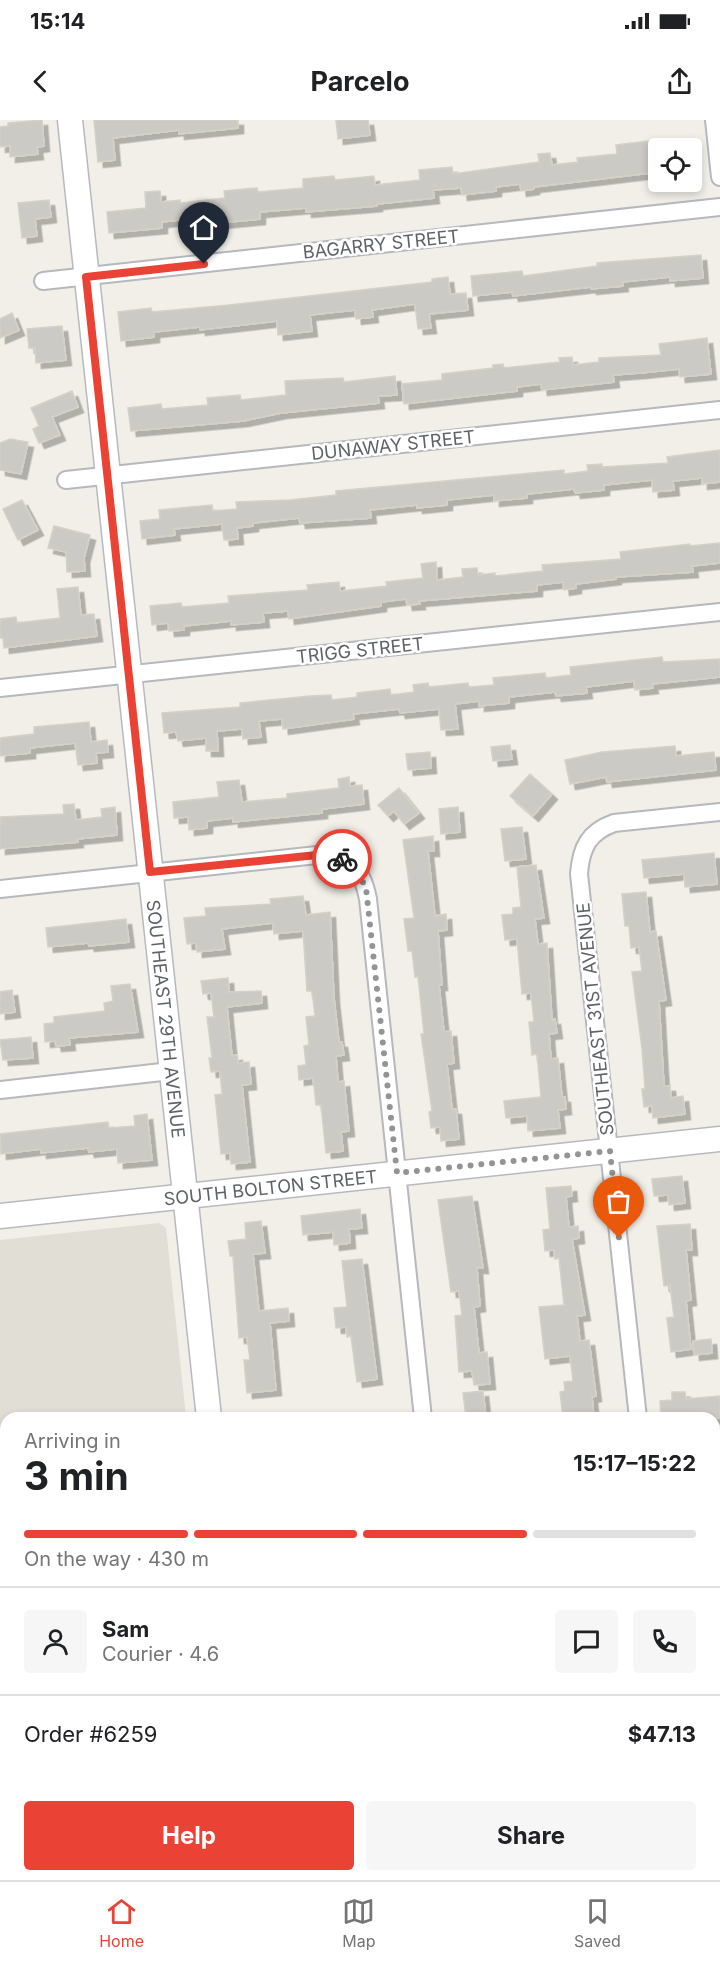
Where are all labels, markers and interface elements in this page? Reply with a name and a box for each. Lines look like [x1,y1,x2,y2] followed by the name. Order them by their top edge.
[30,8,85,34] text: 15:14
[24,65,57,98] icon: back
[310,65,410,98] text: Parcelo
[663,65,696,98] icon: share
[648,138,702,192] map controls
[648,138,702,192] button: locate
[178,202,229,264] pin
[187,211,220,244] icon: home
[302,225,460,263] street label: BAGARRY STREET
[310,426,476,464] street label: DUNAWAY STREET
[295,633,425,667] street label: TRIGG STREET
[312,829,372,889] courier
[326,843,359,876] icon: bike
[143,899,189,1139] street label: SOUTHEAST 29TH AVENUE
[572,902,618,1136] street label: SOUTHEAST 31ST AVENUE
[163,1165,378,1209] street label: SOUTH BOLTON STREET
[593,1176,644,1238] pin
[602,1185,635,1218] icon: bag
[24,1429,121,1453] text: Arriving in
[573,1450,696,1476] text: 15:17–15:22
[24,1452,129,1499] text: 3 min
[24,1547,209,1571] text: On the way · 430 m
[24,1610,87,1673] button: person
[555,1610,618,1673] button: chat
[633,1610,696,1673] button: phone
[102,1616,149,1642] text: Sam
[102,1642,219,1666] text: Courier · 4.6
[24,1721,158,1747] text: Order #6259
[628,1721,696,1747] text: $47.13
[24,1801,354,1870] button: Help
[366,1801,696,1870] button: Share
[99,1895,144,1951] tab: Home
[342,1895,376,1951] tab: Map
[574,1895,621,1951] tab: Saved

